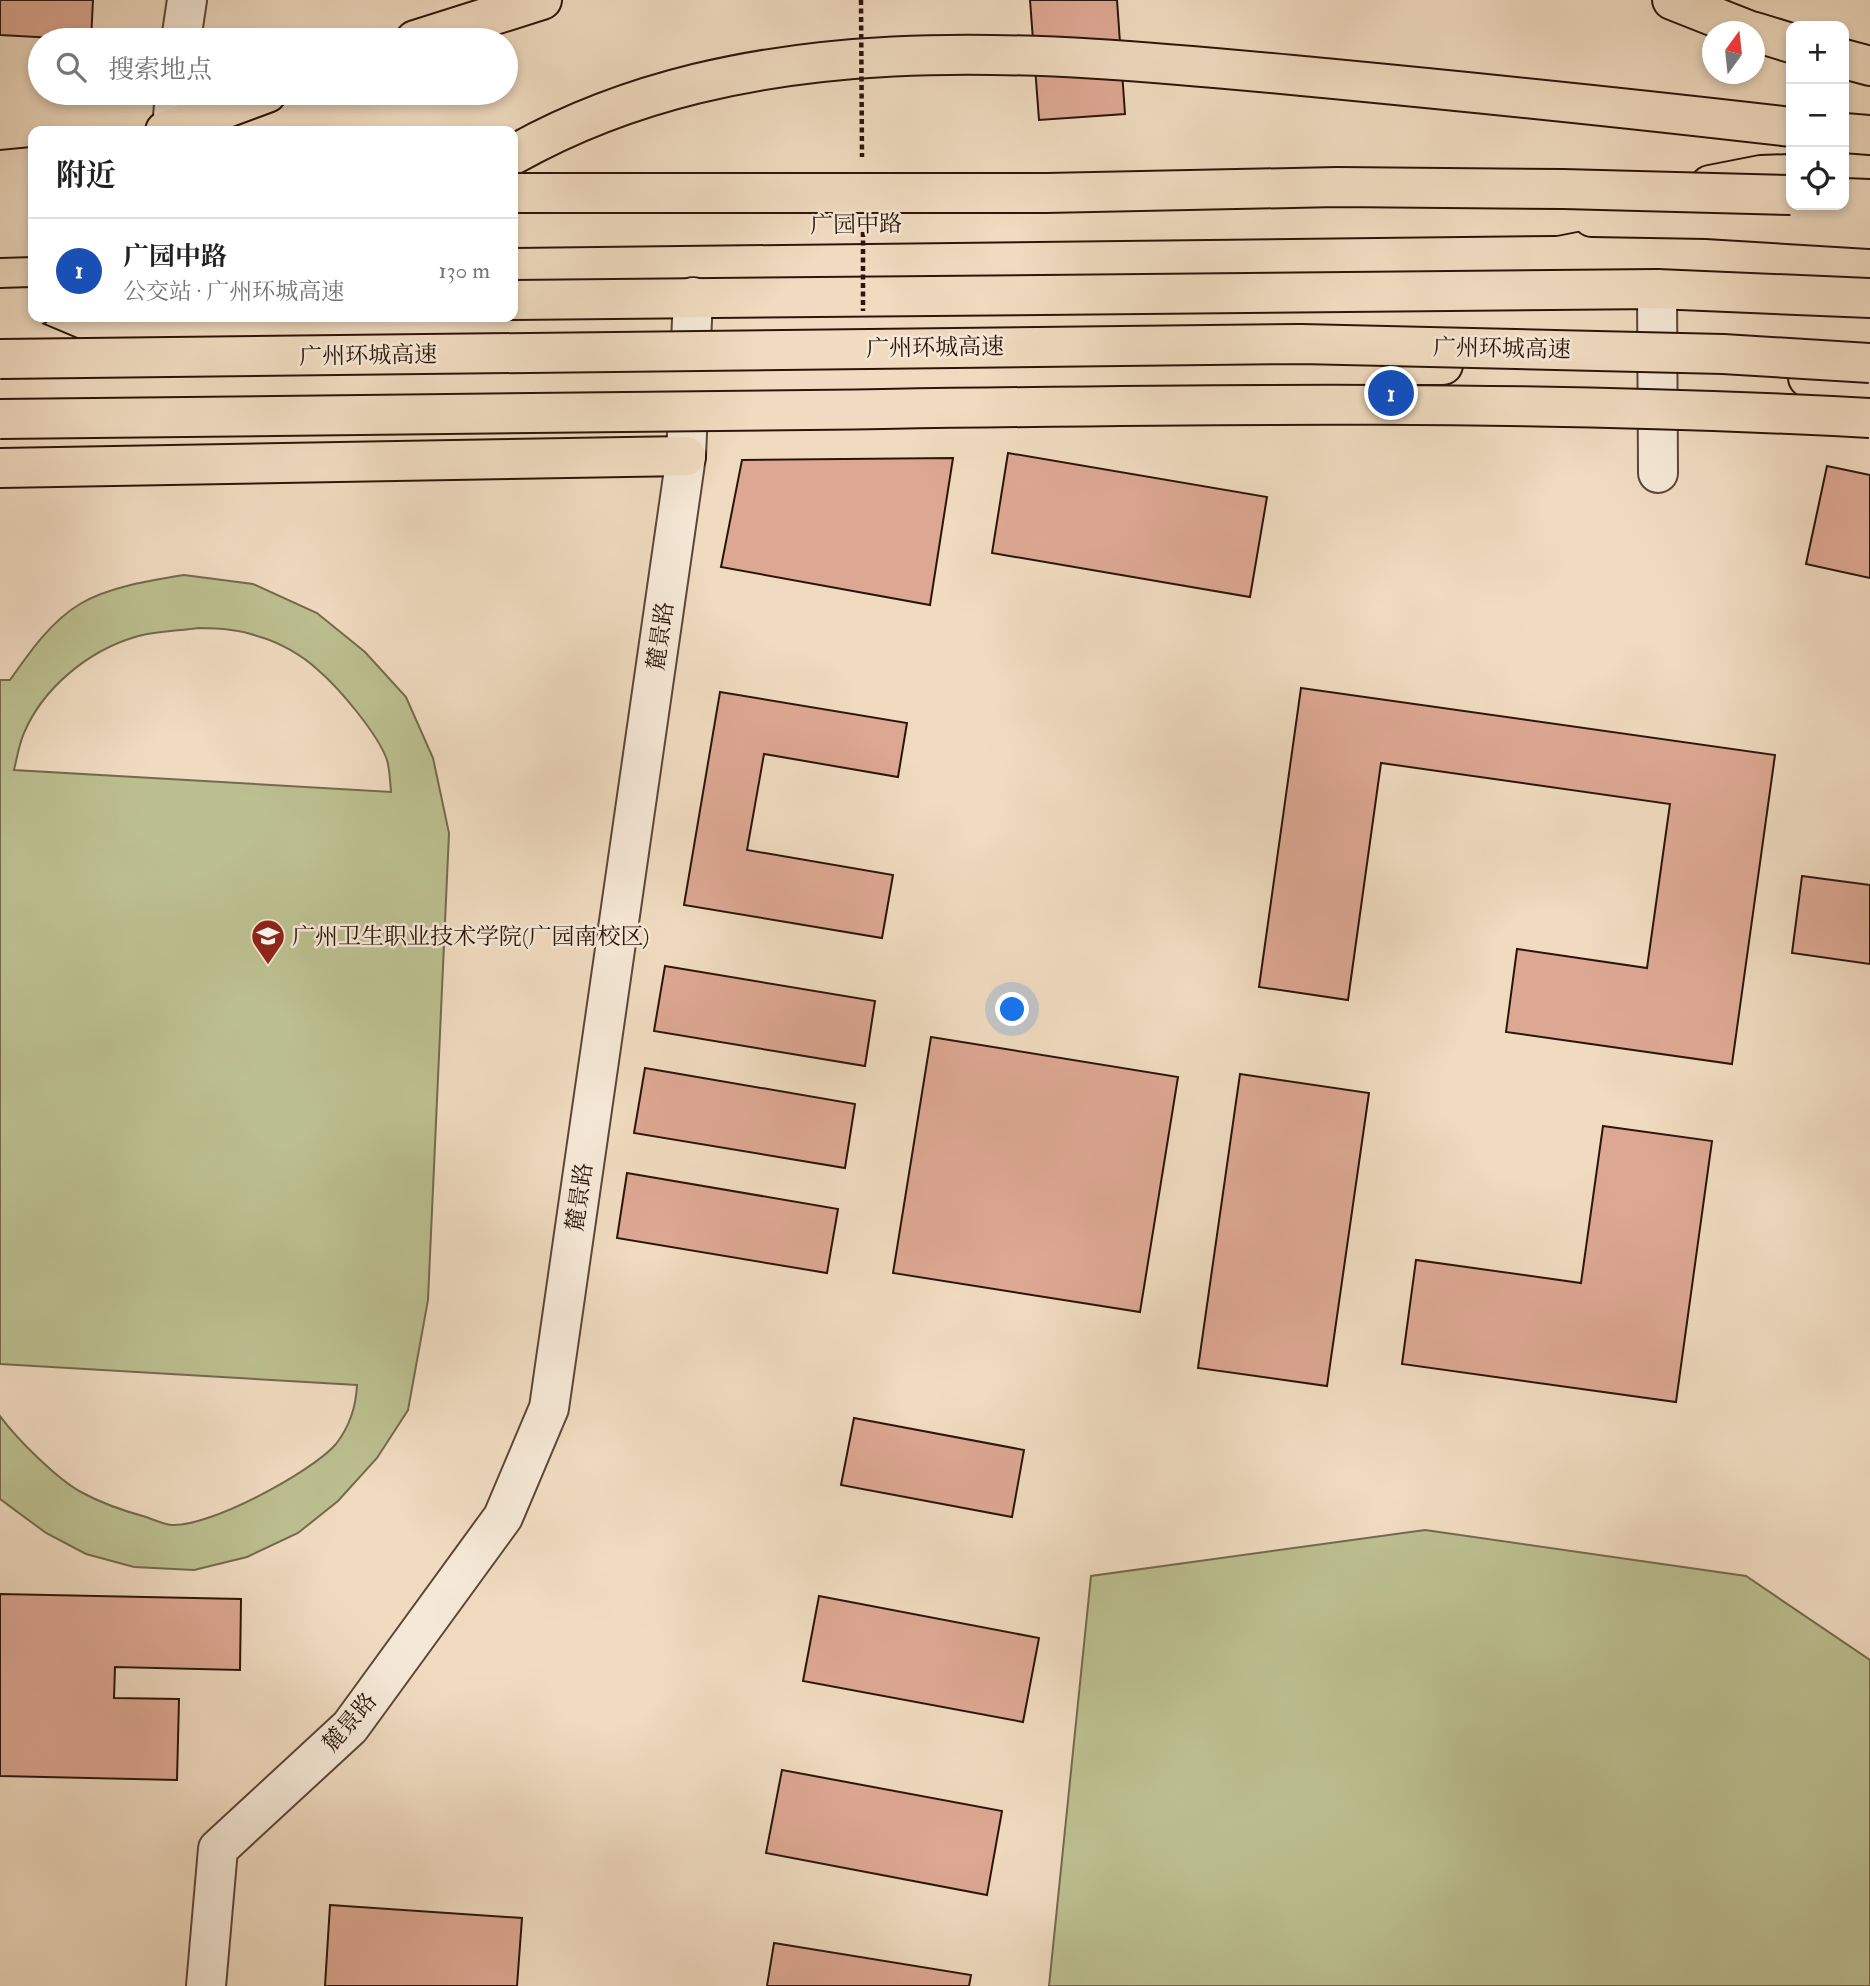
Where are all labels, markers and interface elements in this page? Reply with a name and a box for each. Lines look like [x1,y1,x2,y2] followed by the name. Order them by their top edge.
[1702,21,1765,84] north arrow
[1786,21,1849,210] map controls
[1786,21,1849,84] button: +
[28,28,518,105] search box
[52,48,90,86] icon: search
[108,54,212,86] text: 搜索地点
[1786,84,1849,147] button: −
[1786,147,1849,210] button: locate
[56,157,116,194] text: 附近
[810,209,902,240] street label: 广园中路
[123,241,227,273] text: 广园中路
[75,256,83,285] text: 1
[438,256,490,285] text: 130 m
[123,277,344,306] text: 公交站 · 广州环城高速
[866,332,1004,363] street label: 广州环城高速
[1433,333,1571,364] street label: 广州环城高速
[299,340,437,371] street label: 广州环城高速
[1368,367,1414,419] pin: 1
[641,600,680,672] street label: 麓景路
[249,917,287,966] school or university icon: 广州卫生职业技术学院(广园南校区)
[292,922,650,951] place label: 广州卫生职业技术学院(广园南校区)
[995,992,1029,1026] your location
[560,1161,599,1233] street label: 麓景路
[316,1687,383,1758] street label: 麓景路

